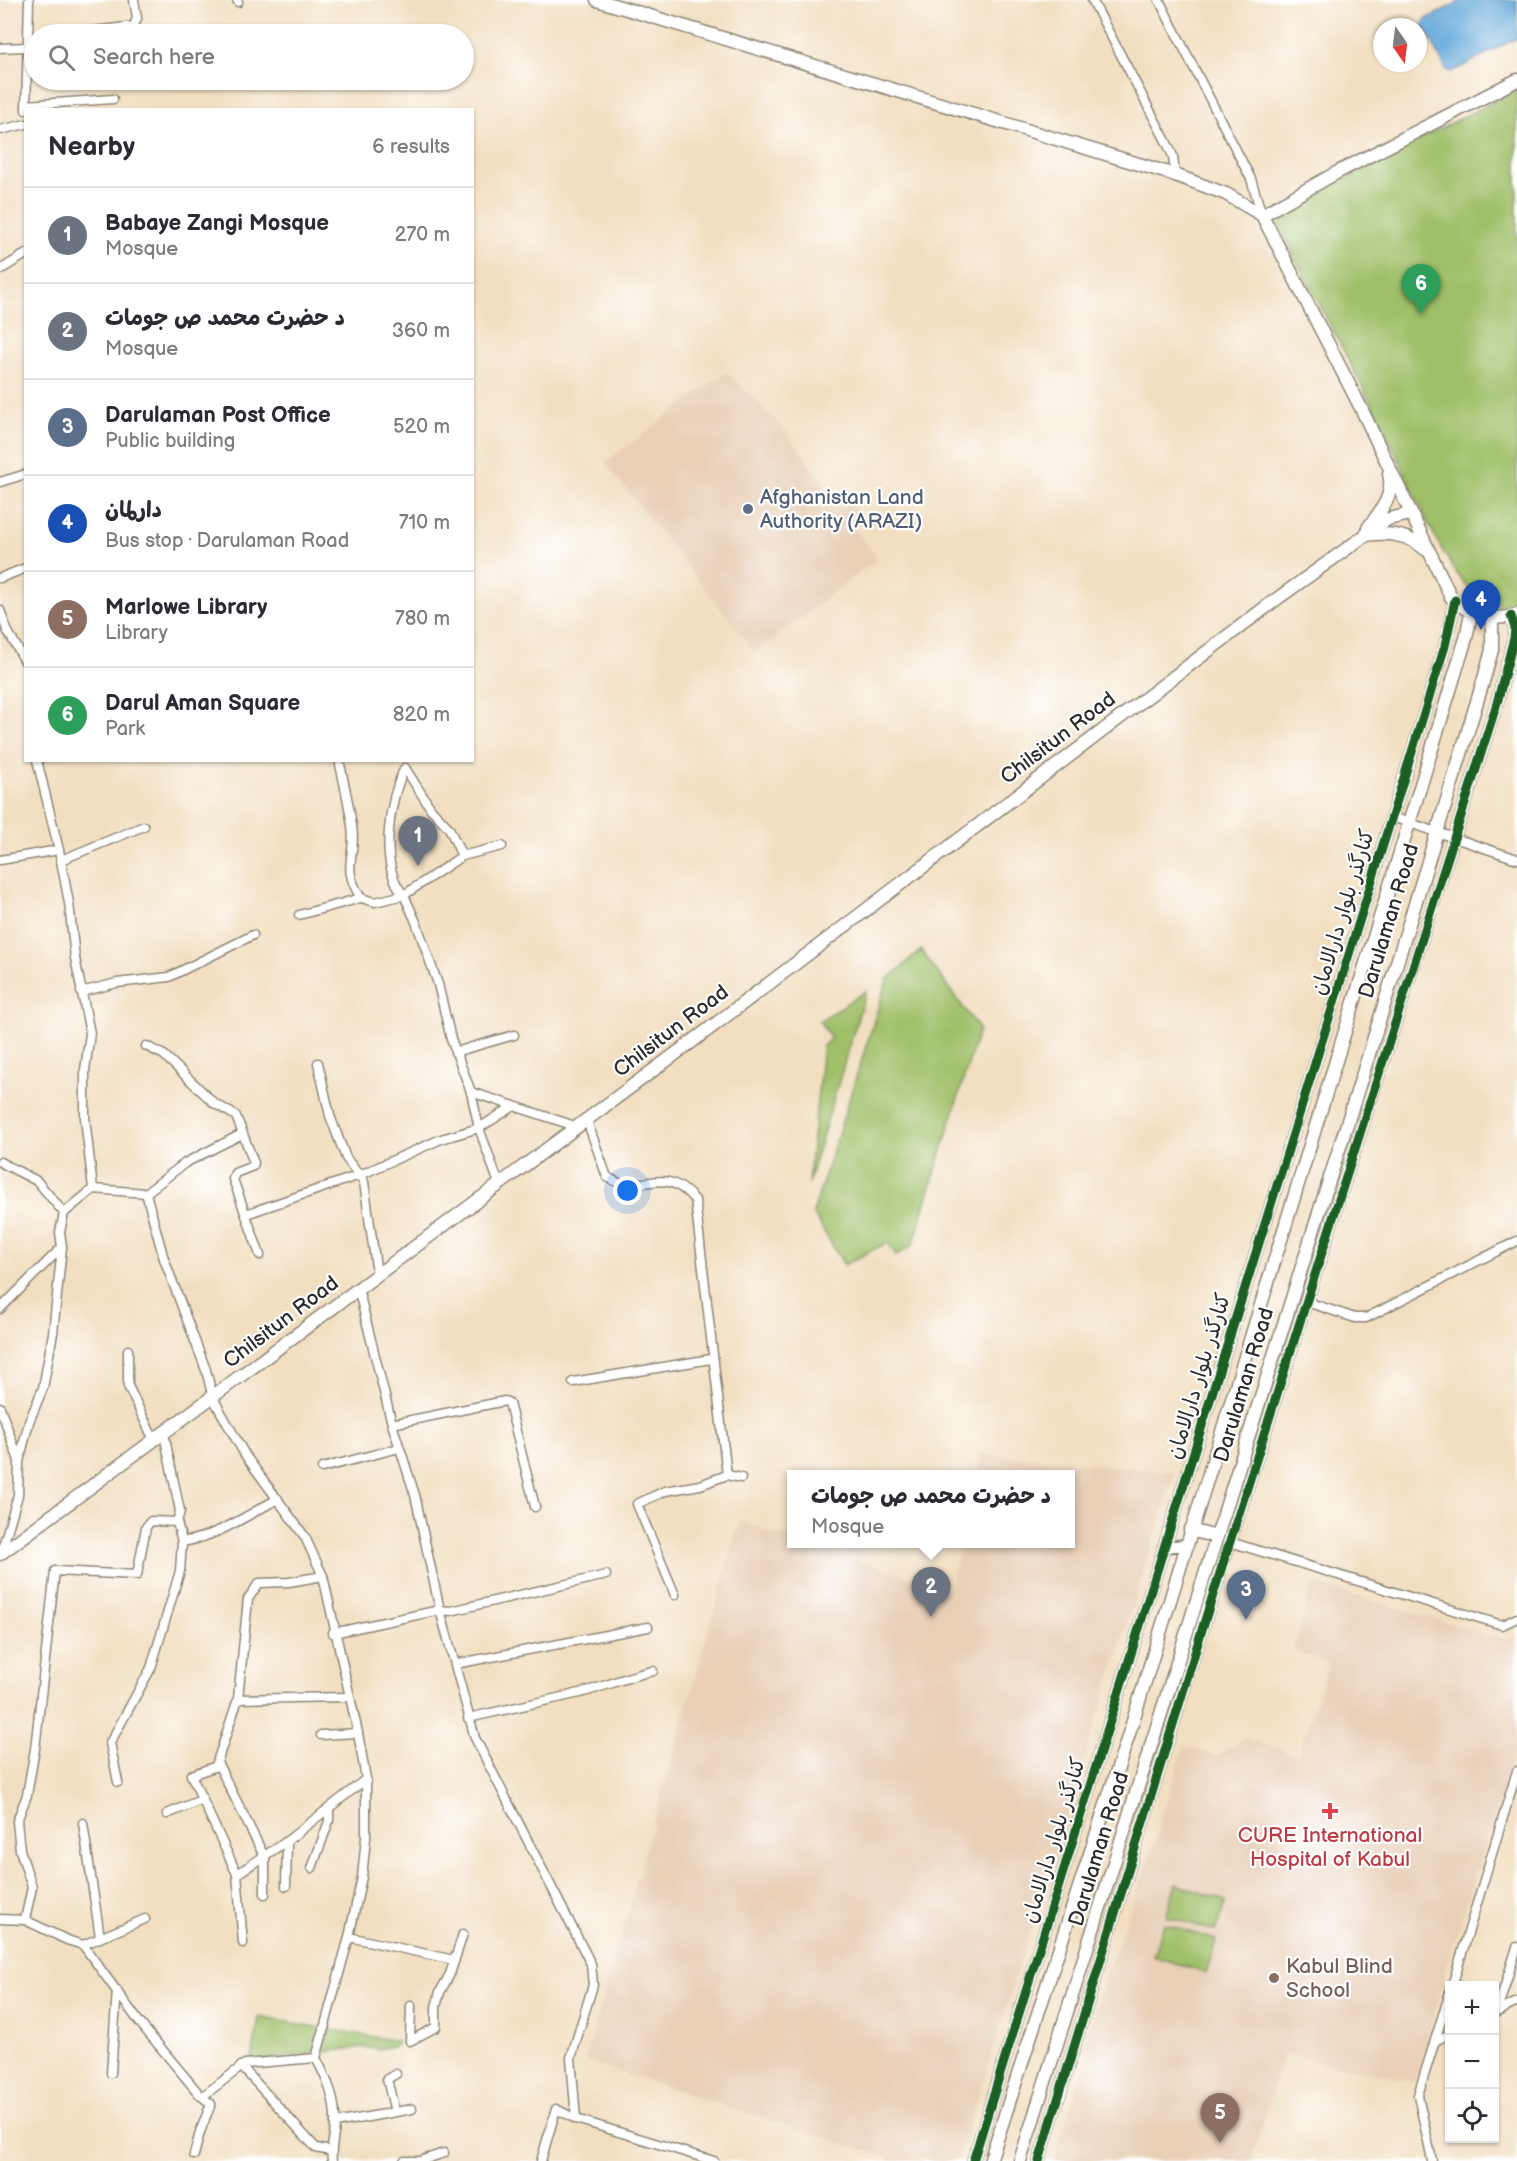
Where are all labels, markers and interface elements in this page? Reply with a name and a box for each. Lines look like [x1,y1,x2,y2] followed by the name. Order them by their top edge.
[1373,18,1427,72] north arrow
[24,24,474,90] search box
[45,41,78,74] icon: search
[93,44,215,71] text: Search here
[48,132,135,163] text: Nearby
[372,135,450,159] text: 6 results
[105,210,329,237] text: Babaye Zangi Mosque
[63,223,72,247] text: 1
[395,223,450,247] text: 270 m
[105,237,178,261] text: Mosque
[1402,264,1440,314] pin: 6
[105,305,345,332] text: د حضرت محمد ص جومات
[62,319,73,343] text: 2
[392,319,450,343] text: 360 m
[105,337,178,361] text: Mosque
[105,402,331,429] text: Darulaman Post Office
[62,415,73,439] text: 3
[393,415,450,439] text: 520 m
[105,429,235,453] text: Public building
[760,485,924,534] place label: Afghanistan Land Authority (ARAZI)
[105,497,162,524] text: دارلمان
[741,502,755,516] marker: Afghanistan Land Authority (ARAZI)
[62,511,73,535] text: 4
[399,511,450,535] text: 710 m
[105,529,349,553] text: Bus stop · Darulaman Road
[1462,580,1500,630] pin: 4
[105,594,267,621] text: Marlowe Library
[62,607,73,631] text: 5
[395,607,450,631] text: 780 m
[105,621,168,645] text: Library
[995,687,1121,789] street label: Chilsitun Road
[105,690,300,717] text: Darul Aman Square
[61,703,74,727] text: 6
[393,703,450,727] text: 820 m
[105,717,145,741] text: Park
[398,816,438,866] pin: 1
[1306,826,1380,998] street label: کنارگذر بلوار دارالامان
[1354,841,1424,1001] street label: Darulaman Road
[608,980,734,1082] street label: Chilsitun Road
[613,1176,642,1205] your location
[218,1271,344,1373] street label: Chilsitun Road
[1162,1290,1236,1462] street label: کنارگذر بلوار دارالامان
[1209,1305,1279,1465] street label: Darulaman Road
[787,1470,1075,1548] popup
[811,1483,1051,1510] text: د حضرت محمد ص جومات
[811,1515,884,1539] text: Mosque
[912,1568,950,1617] pin: 2
[1226,1570,1266,1620] pin: 3
[1017,1754,1091,1926] street label: کنارگذر بلوار دارالامان
[1064,1769,1134,1929] street label: Darulaman Road
[1321,1802,1339,1820] marker: CURE International Hospital of Kabul
[1238,1823,1422,1872] place label: CURE International Hospital of Kabul
[1286,1954,1393,2003] place label: Kabul Blind School
[1267,1971,1281,1985] marker: Kabul Blind School
[1445,1981,1499,2143] map controls
[1445,1981,1499,2035] button: +
[1445,2035,1499,2089] button: −
[1445,2089,1499,2143] button: locate
[1200,2094,1240,2143] pin: 5

